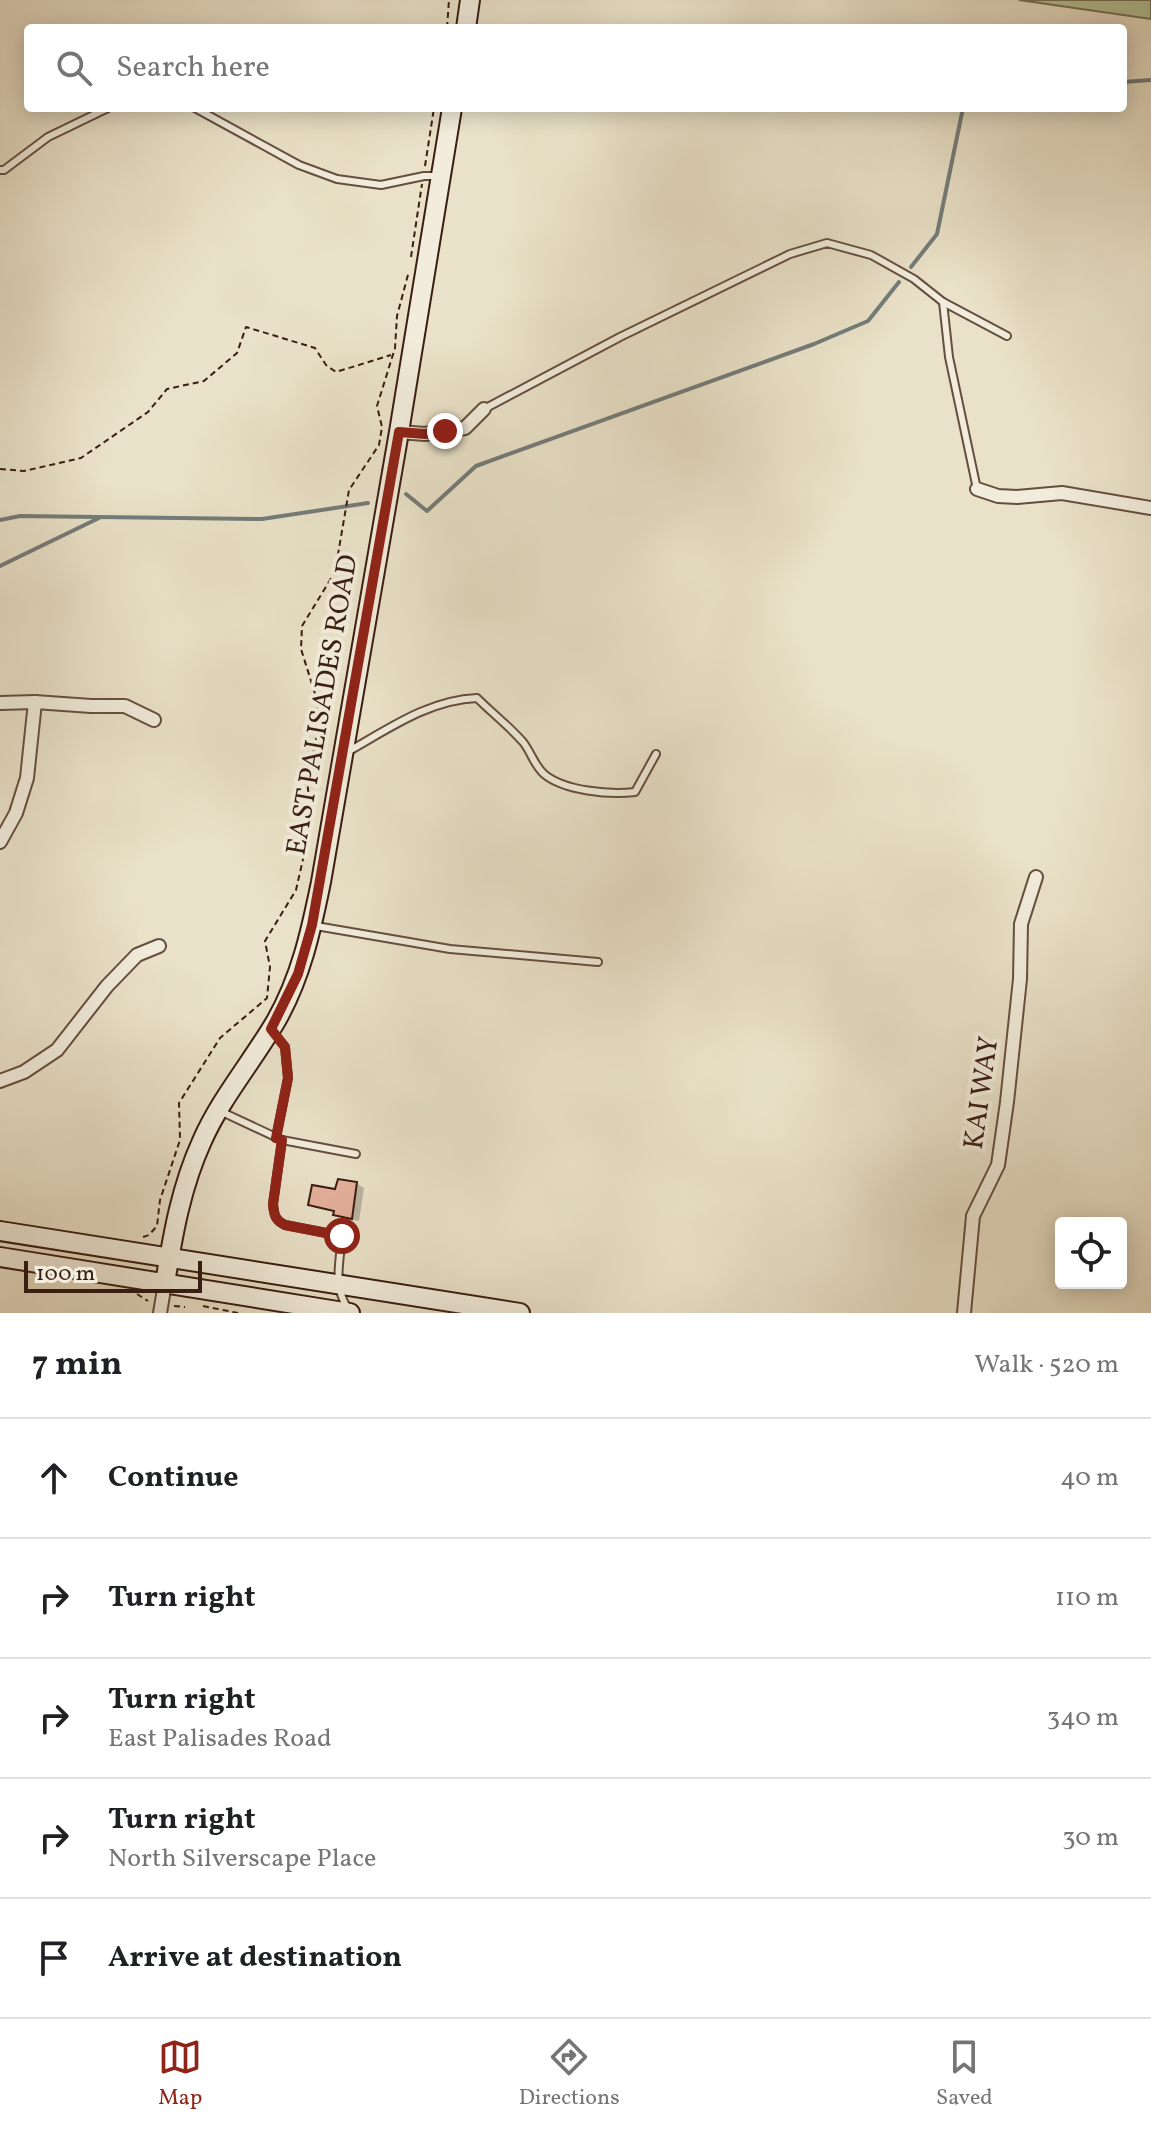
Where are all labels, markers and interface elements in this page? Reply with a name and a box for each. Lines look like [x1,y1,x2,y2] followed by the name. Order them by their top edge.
[24,24,1127,112] search box
[52,46,96,90] icon: search
[116,47,270,89] text: Search here
[427,413,463,449] route end
[277,552,369,858] street label: EAST PALISADES ROAD
[955,1034,1009,1152] street label: KAI WAY
[1055,1217,1127,1289] map controls
[1055,1217,1127,1289] button: locate
[324,1218,360,1254] route start
[24,1257,202,1293] scale bar
[36,1259,95,1290] text: 100 m
[32,1342,122,1389] text: 7 min
[974,1347,1119,1383] text: Walk · 520 m
[32,1456,76,1500] icon: ahead
[108,1457,239,1499] text: Continue
[1060,1460,1119,1496] text: 40 m
[32,1576,76,1620] icon: right
[108,1577,256,1619] text: Turn right
[1055,1580,1119,1616] text: 110 m
[108,1679,256,1721] text: Turn right
[32,1696,76,1740] icon: right
[1047,1700,1119,1736] text: 340 m
[108,1721,332,1757] text: East Palisades Road
[108,1799,256,1841] text: Turn right
[32,1816,76,1860] icon: right
[1062,1820,1119,1856] text: 30 m
[108,1841,376,1877] text: North Silverscape Place
[32,1936,76,1980] icon: arrive
[108,1937,402,1979] text: Arrive at destination
[158,2035,202,2114] tab: Map
[519,2035,620,2114] tab: Directions
[936,2035,993,2114] tab: Saved

